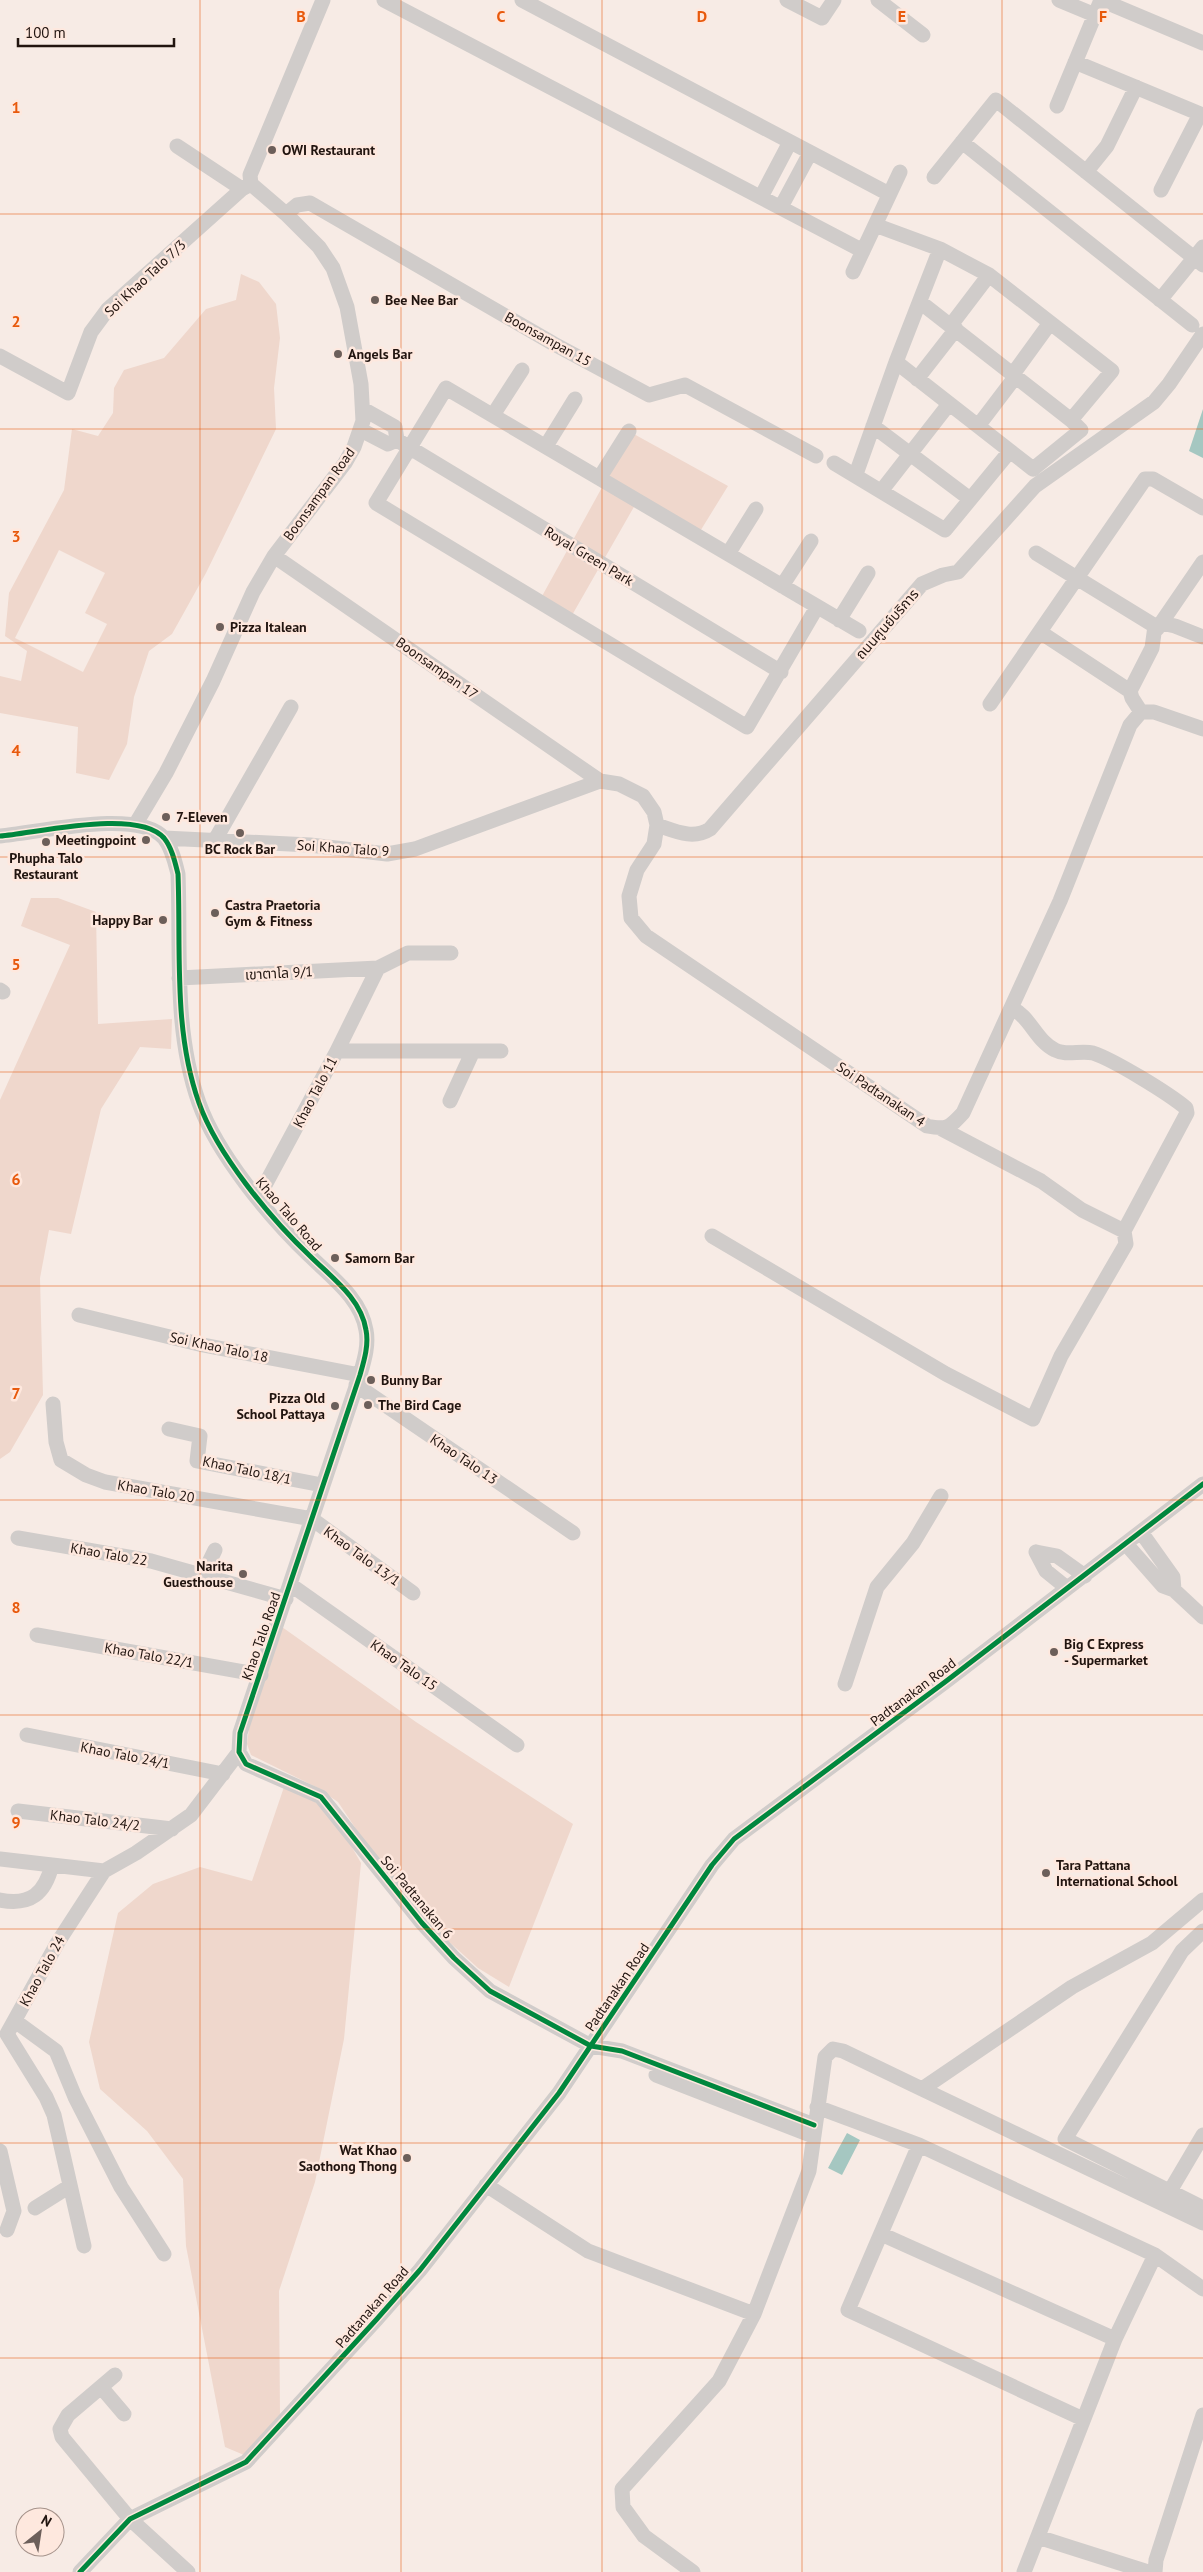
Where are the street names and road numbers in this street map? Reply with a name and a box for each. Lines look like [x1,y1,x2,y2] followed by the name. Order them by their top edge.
[100,236,190,320] street label: Soi Khao Talo 7/3
[502,308,594,370] street label: Boonsampan 15
[279,444,359,544] street label: Boonsampan Road
[541,522,637,590] street label: Royal Green Park
[852,585,923,663] street label: ถนนศูนย์บริการ
[392,633,482,703] street label: Boonsampan 17
[296,836,390,860] street label: Soi Khao Talo 9
[245,962,313,984] street label: เขาตาโล 9/1
[289,1053,341,1131] street label: Khao Talo 11
[833,1058,929,1131] street label: Soi Padtanakan 4
[252,1173,326,1255] street label: Khao Talo Road
[168,1328,270,1366] street label: Soi Khao Talo 18
[427,1430,501,1488] street label: Khao Talo 13
[201,1452,293,1488] street label: Khao Talo 18/1
[116,1475,196,1507] street label: Khao Talo 20
[320,1522,404,1590] street label: Khao Talo 13/1
[69,1538,149,1570] street label: Khao Talo 22
[237,1589,285,1683] street label: Khao Talo Road
[367,1635,441,1695] street label: Khao Talo 15
[103,1638,195,1672] street label: Khao Talo 22/1
[867,1654,959,1730] street label: Padtanakan Road
[79,1738,171,1772] street label: Khao Talo 24/1
[49,1806,141,1834] street label: Khao Talo 24/2
[377,1852,457,1942] street label: Soi Padtanakan 6
[15,1932,69,2009] street label: Khao Talo 24
[581,1939,653,2035] street label: Padtanakan Road
[331,2262,413,2352] street label: Padtanakan Road

